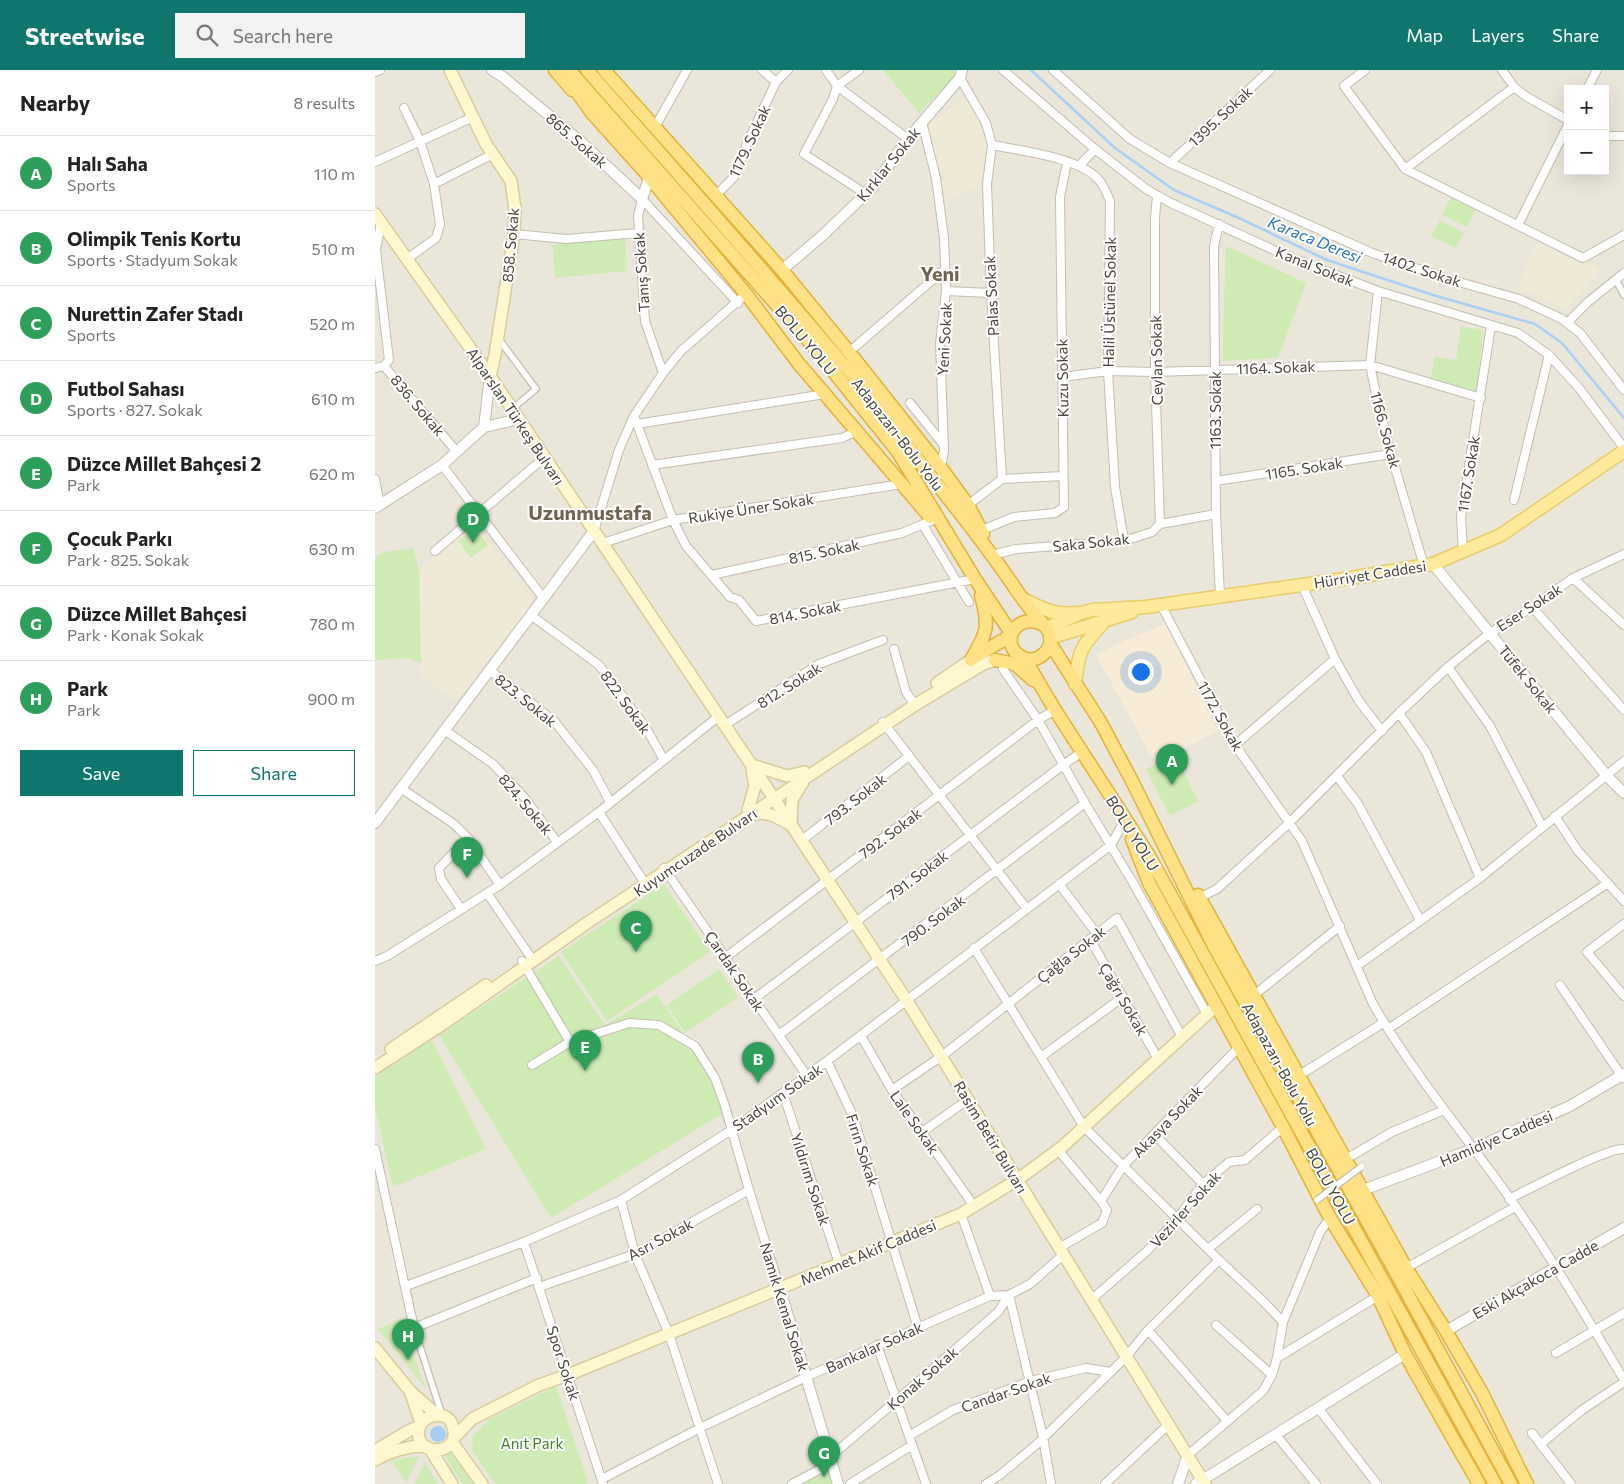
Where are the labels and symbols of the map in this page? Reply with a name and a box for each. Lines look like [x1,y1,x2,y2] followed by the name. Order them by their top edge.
[1184,82,1256,150] street label: 1395. Sokak
[724,102,774,180] street label: 1179. Sokak
[543,109,611,171] street label: 865. Sokak
[853,123,923,205] street label: Kırklar Sokak
[498,207,522,283] street label: 858. Sokak
[1265,212,1365,267] water label: Karaca Deresi
[629,231,653,313] street label: Tanış Sokak
[1099,236,1119,368] street label: Halil Üstünel Sokak
[1273,242,1357,290] street label: Kanal Sokak
[1380,248,1464,290] street label: 1402. Sokak
[980,255,1002,337] street label: Palas Sokak
[920,261,960,285] district label: Yeni
[772,302,840,378] street label: BOLU YOLU
[933,302,955,376] street label: Yeni Sokak
[1146,314,1166,406] street label: Ceylan Sokak
[1052,338,1072,418] street label: Kuzu Sokak
[463,344,569,488] street label: Alparslan Türkeş Bulvarı
[1236,357,1316,377] street label: 1164. Sokak
[387,371,449,439] street label: 836. Sokak
[1206,371,1224,449] street label: 1163. Sokak
[848,374,948,494] street label: Adapazarı-Bolu Yolu
[1367,389,1405,471] street label: 1166. Sokak
[1453,435,1483,513] street label: 1167. Sokak
[1264,453,1344,483] street label: 1165. Sokak
[687,489,815,527] street label: Rukiye Üner Sokak
[528,500,652,524] district label: Uzunmustafa
[457,502,489,543] pin: D
[1052,529,1130,555] street label: Saka Sokak
[787,535,861,567] street label: 815. Sokak
[1312,556,1428,592] street label: Hürriyet Caddesi
[1493,579,1565,635] street label: Eser Sokak
[768,596,842,628] street label: 814. Sokak
[1495,641,1561,717] street label: Tüfek Sokak
[754,658,824,712] street label: 812. Sokak
[1128,659,1154,685] your location
[597,667,655,737] street label: 822. Sokak
[492,670,560,730] street label: 823. Sokak
[1194,678,1248,754] street label: 1172. Sokak
[1156,744,1188,785] pin: A
[820,769,890,829] street label: 793. Sokak
[495,770,557,838] street label: 824. Sokak
[1103,792,1163,874] street label: BOLU YOLU
[630,804,760,900] street label: Kuyumcuzade Bulvarı
[855,804,925,862] street label: 792. Sokak
[451,837,483,878] pin: F
[883,846,951,904] street label: 791. Sokak
[898,890,968,950] street label: 790. Sokak
[620,911,652,952] pin: C
[1033,921,1109,987] street label: Çağla Sokak
[701,927,769,1015] street label: Çardak Sokak
[1096,959,1152,1039] street label: Çağrı Sokak
[1239,999,1321,1129] street label: Adapazarı-Bolu Yolu
[569,1030,601,1071] pin: E
[742,1042,774,1083] pin: B
[729,1059,825,1135] street label: Stadyum Sokak
[950,1078,1032,1196] street label: Rasim Betir Bulvarı
[1128,1081,1206,1161] street label: Akasya Sokak
[887,1087,943,1157] street label: Lale Sokak
[1437,1106,1555,1170] street label: Hamidiye Caddesi
[843,1111,883,1189] street label: Fırın Sokak
[787,1130,835,1228] street label: Yıldırım Sokak
[1303,1144,1359,1228] street label: BOLU YOLU
[1146,1167,1224,1251] street label: Vezirler Sokak
[624,1214,696,1264] street label: Asrı Sokak
[797,1215,939,1289] street label: Mehmet Akif Caddesi
[1469,1236,1601,1322] street label: Eski Akçakoca Cadde
[757,1240,813,1374] street label: Namık Kemal Sokak
[823,1318,925,1376] street label: Bankalar Sokak
[392,1319,424,1360] pin: H
[543,1323,585,1403] street label: Spor Sokak
[883,1342,961,1414] street label: Konak Sokak
[959,1368,1053,1416] street label: Candar Sokak
[500,1434,564,1452] park label: Anıt Park
[808,1436,840,1477] pin: G

